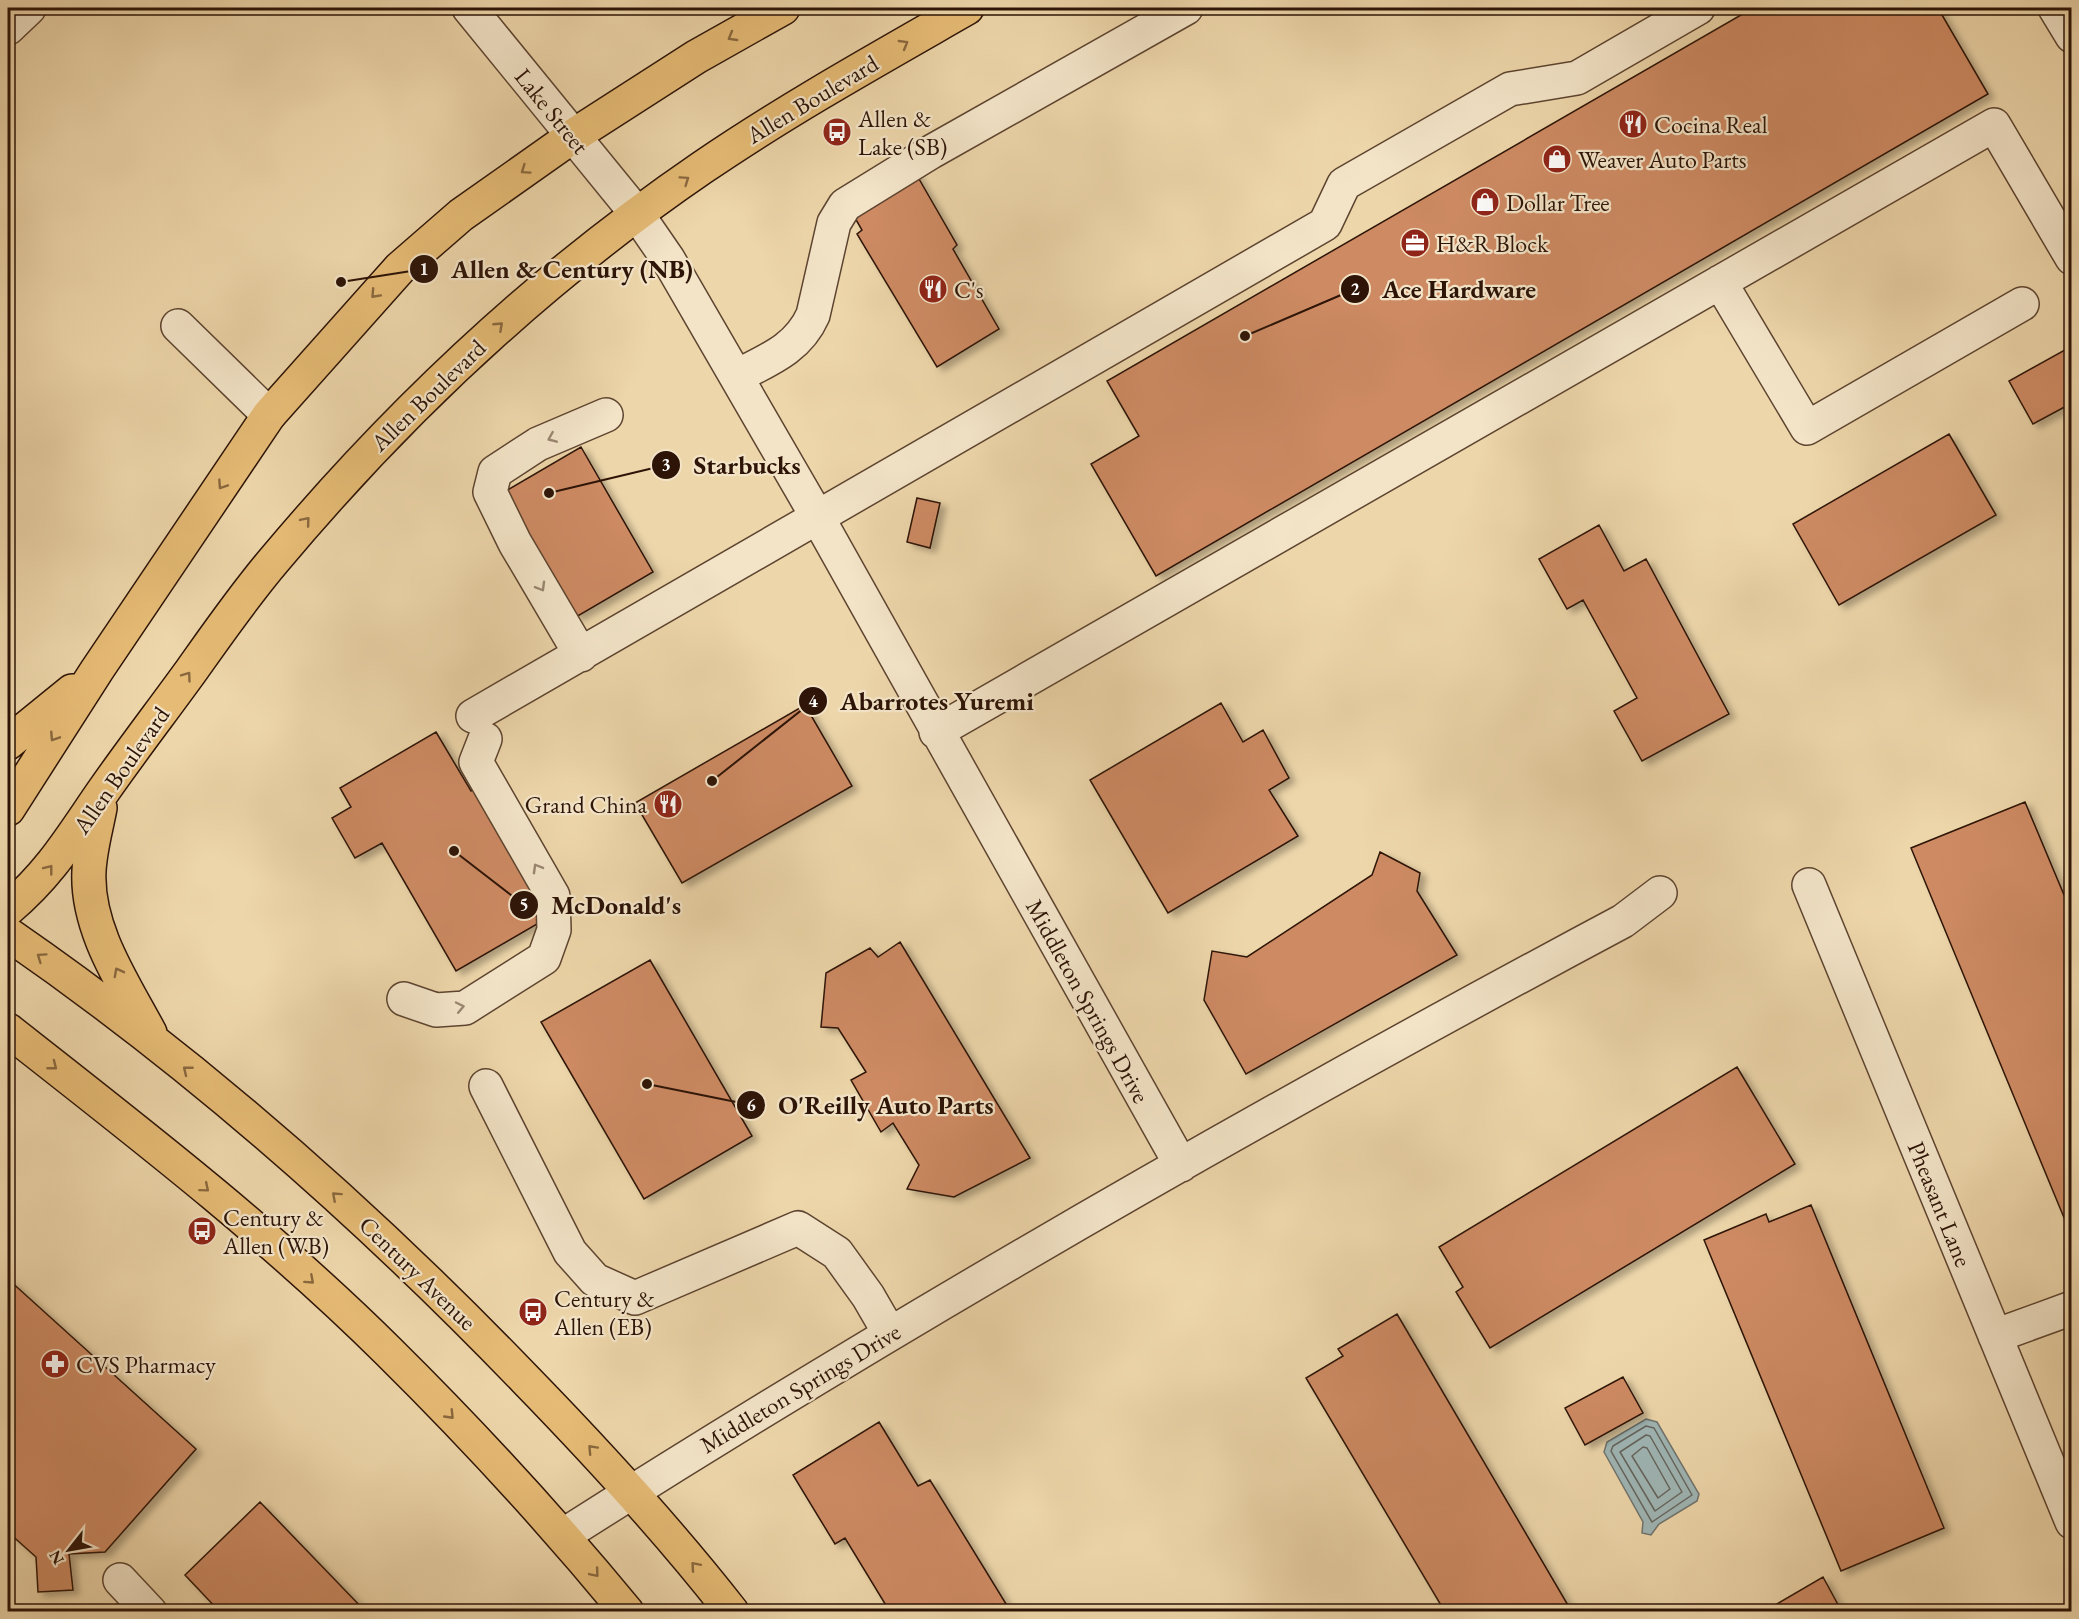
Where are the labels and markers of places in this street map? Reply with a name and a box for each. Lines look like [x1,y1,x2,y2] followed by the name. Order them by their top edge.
[857,103,947,162] place label: Allen & Lake (SB)
[1617,108,1649,140] restaurant icon: Cocina Real
[1654,109,1768,140] place label: Cocina Real
[821,116,853,148] bus stop icon: Allen & Lake (SB)
[1541,143,1573,175] shop icon: Weaver Auto Parts
[1578,144,1747,175] place label: Weaver Auto Parts
[1469,186,1501,218] shop icon: Dollar Tree
[1506,187,1610,218] place label: Dollar Tree
[1399,227,1431,259] office icon: H&R Block
[1436,228,1549,259] place label: H&R Block
[409,247,705,291] callout: Allen & Century (NB)
[1340,267,1548,311] callout: Ace Hardware
[917,273,949,305] restaurant icon: C's
[954,274,984,305] place label: C's
[651,443,812,487] callout: Starbucks
[798,679,1046,723] callout: Abarrotes Yuremi
[652,788,684,820] restaurant icon: Grand China
[525,789,647,820] place label: Grand China
[509,883,693,927] callout: McDonald's
[736,1083,1005,1127] callout: O'Reilly Auto Parts
[222,1202,329,1261] place label: Century & Allen (WB)
[186,1215,218,1247] bus stop icon: Century & Allen (WB)
[553,1283,655,1342] place label: Century & Allen (EB)
[517,1296,549,1328] bus stop icon: Century & Allen (EB)
[39,1348,71,1380] pharmacy icon: CVS Pharmacy
[76,1349,216,1380] place label: CVS Pharmacy

